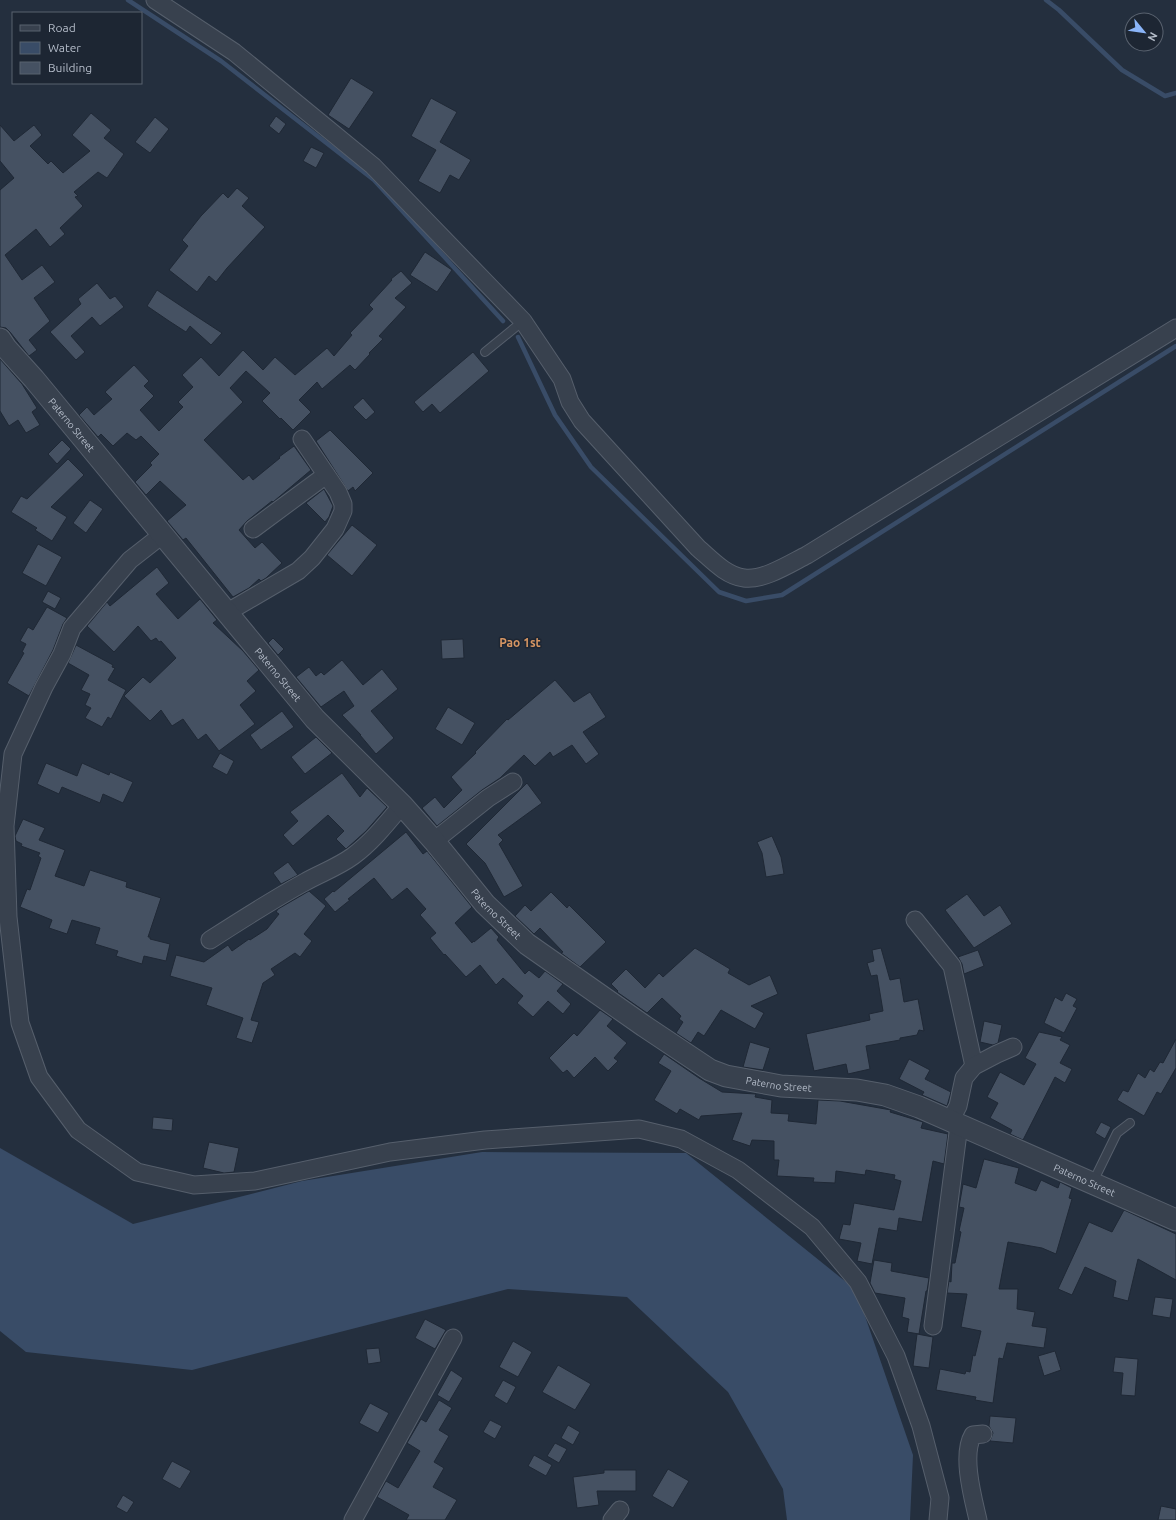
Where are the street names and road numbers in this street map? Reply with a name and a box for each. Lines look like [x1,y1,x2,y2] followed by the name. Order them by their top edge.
[46,396,97,454] street label: Paterno Street
[253,646,303,704] street label: Paterno Street
[469,887,523,941] street label: Paterno Street
[745,1075,812,1094] street label: Paterno Street
[1052,1162,1117,1199] street label: Paterno Street

